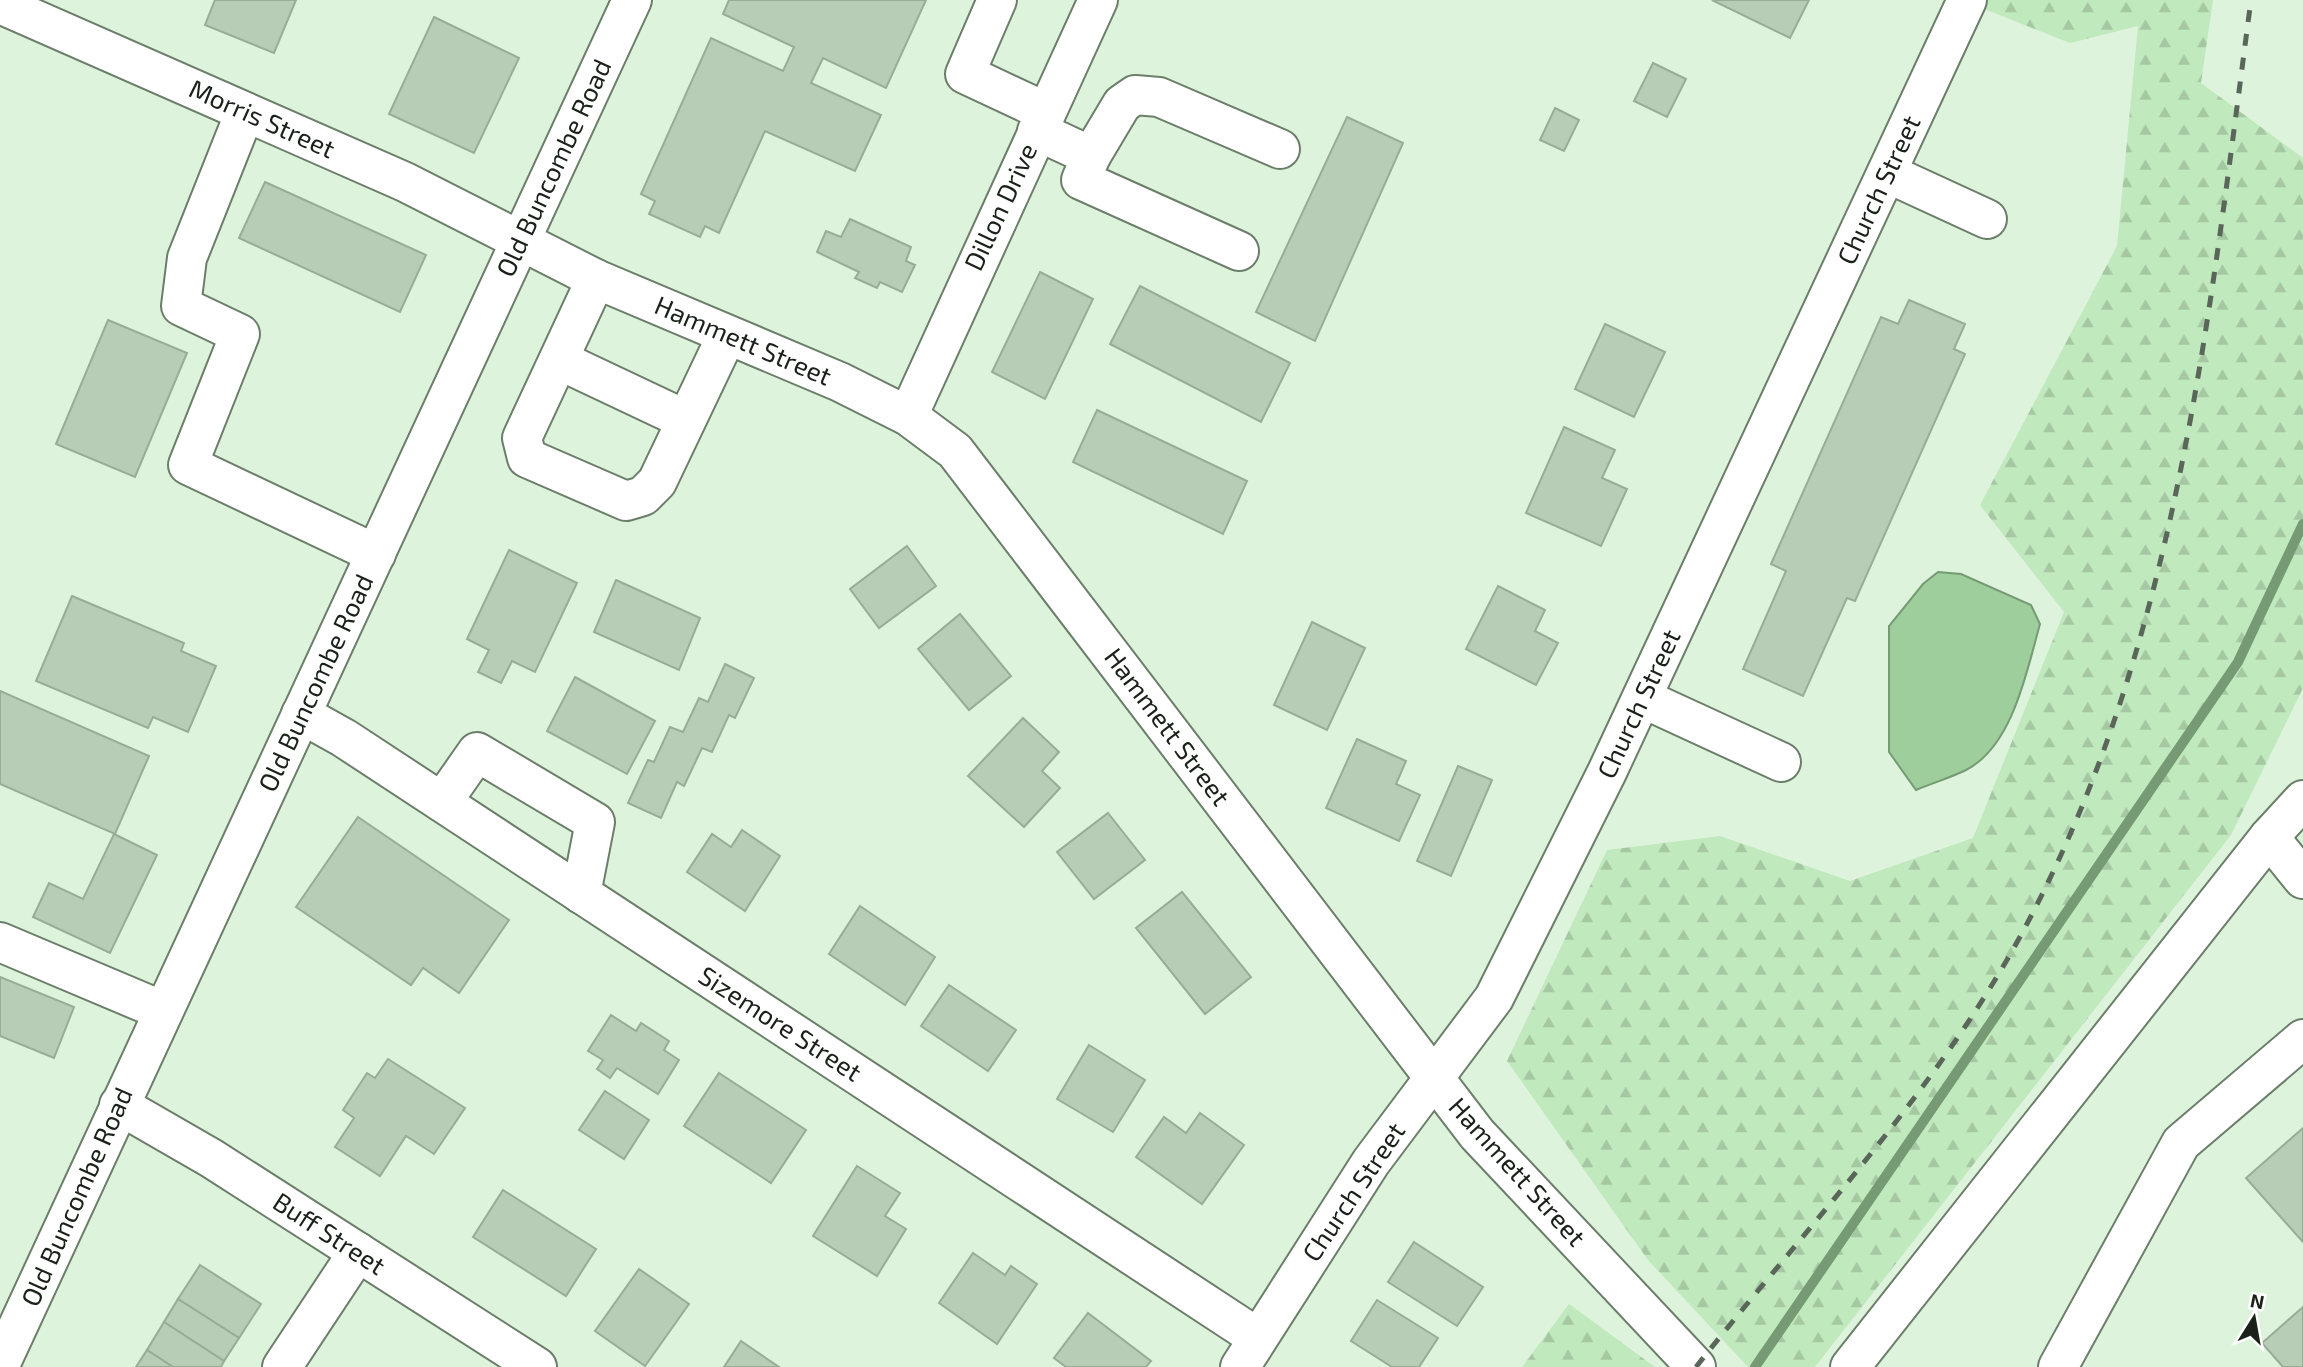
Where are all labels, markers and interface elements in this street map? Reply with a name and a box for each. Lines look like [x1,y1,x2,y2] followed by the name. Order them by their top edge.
[489,54,617,281] street label: Old Buncombe Road
[185,72,340,164] street label: Morris Street
[1830,110,1926,269] street label: Church Street
[957,138,1043,275] street label: Dillon Drive
[651,288,837,391] street label: Hammett Street
[251,569,379,796] street label: Old Buncombe Road
[1590,624,1686,783] street label: Church Street
[1099,641,1238,811] street label: Hammett Street
[694,959,868,1087] street label: Sizemore Street
[13,1082,138,1311] street label: Old Buncombe Road
[1443,1090,1593,1252] street label: Hammett Street
[1295,1116,1411,1266] street label: Church Street
[268,1185,392,1281] street label: Buff Street
[2219,1283,2289,1353] north arrow
[2248,1288,2266,1313] text: N

